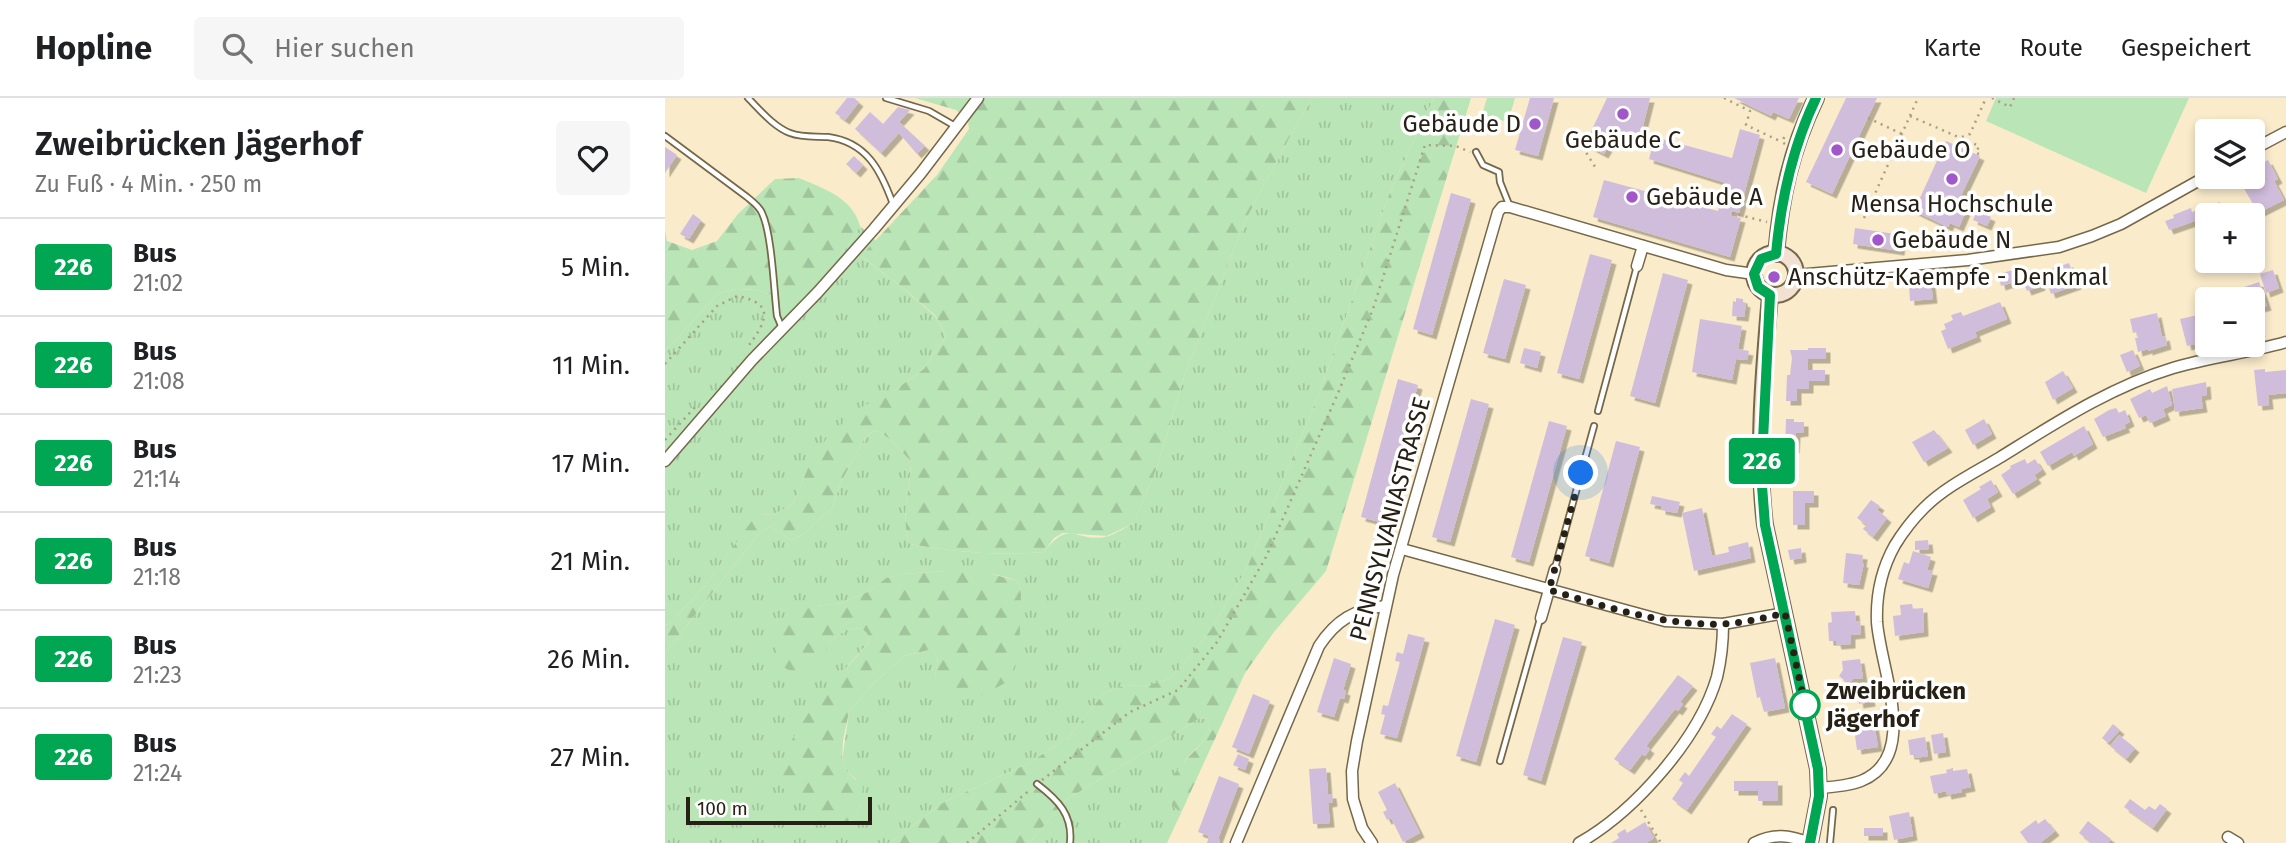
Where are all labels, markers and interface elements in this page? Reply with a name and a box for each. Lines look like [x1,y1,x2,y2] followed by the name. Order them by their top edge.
[194,17,684,80] search box
[35,28,152,68] text: Hopline
[218,29,256,67] icon: search
[274,33,415,64] text: Hier suchen
[1924,34,1981,62] text: Karte
[2019,34,2083,62] text: Route
[2121,34,2251,62] text: Gespeichert
[1615,106,1631,122] marker: Gebäude C
[1402,110,1521,138] place label: Gebäude D
[1527,116,1543,132] marker: Gebäude D
[2195,119,2265,357] map controls
[2195,119,2265,189] button: layers
[556,121,630,195] button: heart
[35,124,361,164] text: Zweibrücken Jägerhof
[1565,126,1681,154] place label: Gebäude C
[1851,136,1971,164] place label: Gebäude O
[1829,142,1845,158] marker: Gebäude O
[35,170,262,198] text: Zu Fuß · 4 Min. · 250 m
[1944,171,1960,187] marker: Mensa Hochschule
[1646,183,1763,211] place label: Gebäude A
[1624,189,1640,205] marker: Gebäude A
[1851,190,2053,218] place label: Mensa Hochschule
[2195,203,2265,273] button: +
[1892,226,2011,254] place label: Gebäude N
[1870,232,1886,248] marker: Gebäude N
[133,238,176,269] text: Bus
[561,252,630,283] text: 5 Min.
[54,253,93,281] text: 226
[1788,263,2108,291] place label: Anschütz-Kaempfe - Denkmal
[133,269,183,297] text: 21:02
[1766,269,1782,285] marker: Anschütz-Kaempfe - Denkmal
[2195,287,2265,357] button: −
[133,336,176,367] text: Bus
[552,350,630,381] text: 11 Min.
[54,351,93,379] text: 226
[133,367,185,395] text: 21:08
[1344,394,1436,644] street label: PENNSYLVANIASTRASSE
[133,434,176,465] text: Bus
[1722,438,1802,484] line badge: 226
[1743,447,1781,475] text: 226
[551,448,630,479] text: 17 Min.
[54,449,93,477] text: 226
[1563,455,1598,490] your location
[133,465,181,493] text: 21:14
[133,532,176,563] text: Bus
[551,546,630,577] text: 21 Min.
[54,547,93,575] text: 226
[133,563,181,591] text: 21:18
[133,630,176,661] text: Bus
[547,644,630,675] text: 26 Min.
[54,645,93,673] text: 226
[133,661,182,689] text: 21:23
[1825,677,1966,733] place label: Zweibrücken Jägerhof
[1790,690,1820,720] marker: Zweibrücken Jägerhof
[133,728,176,759] text: Bus
[550,742,630,773] text: 27 Min.
[54,743,93,771] text: 226
[133,759,182,787] text: 21:24
[686,794,871,826] scale bar
[697,797,748,820] text: 100 m

